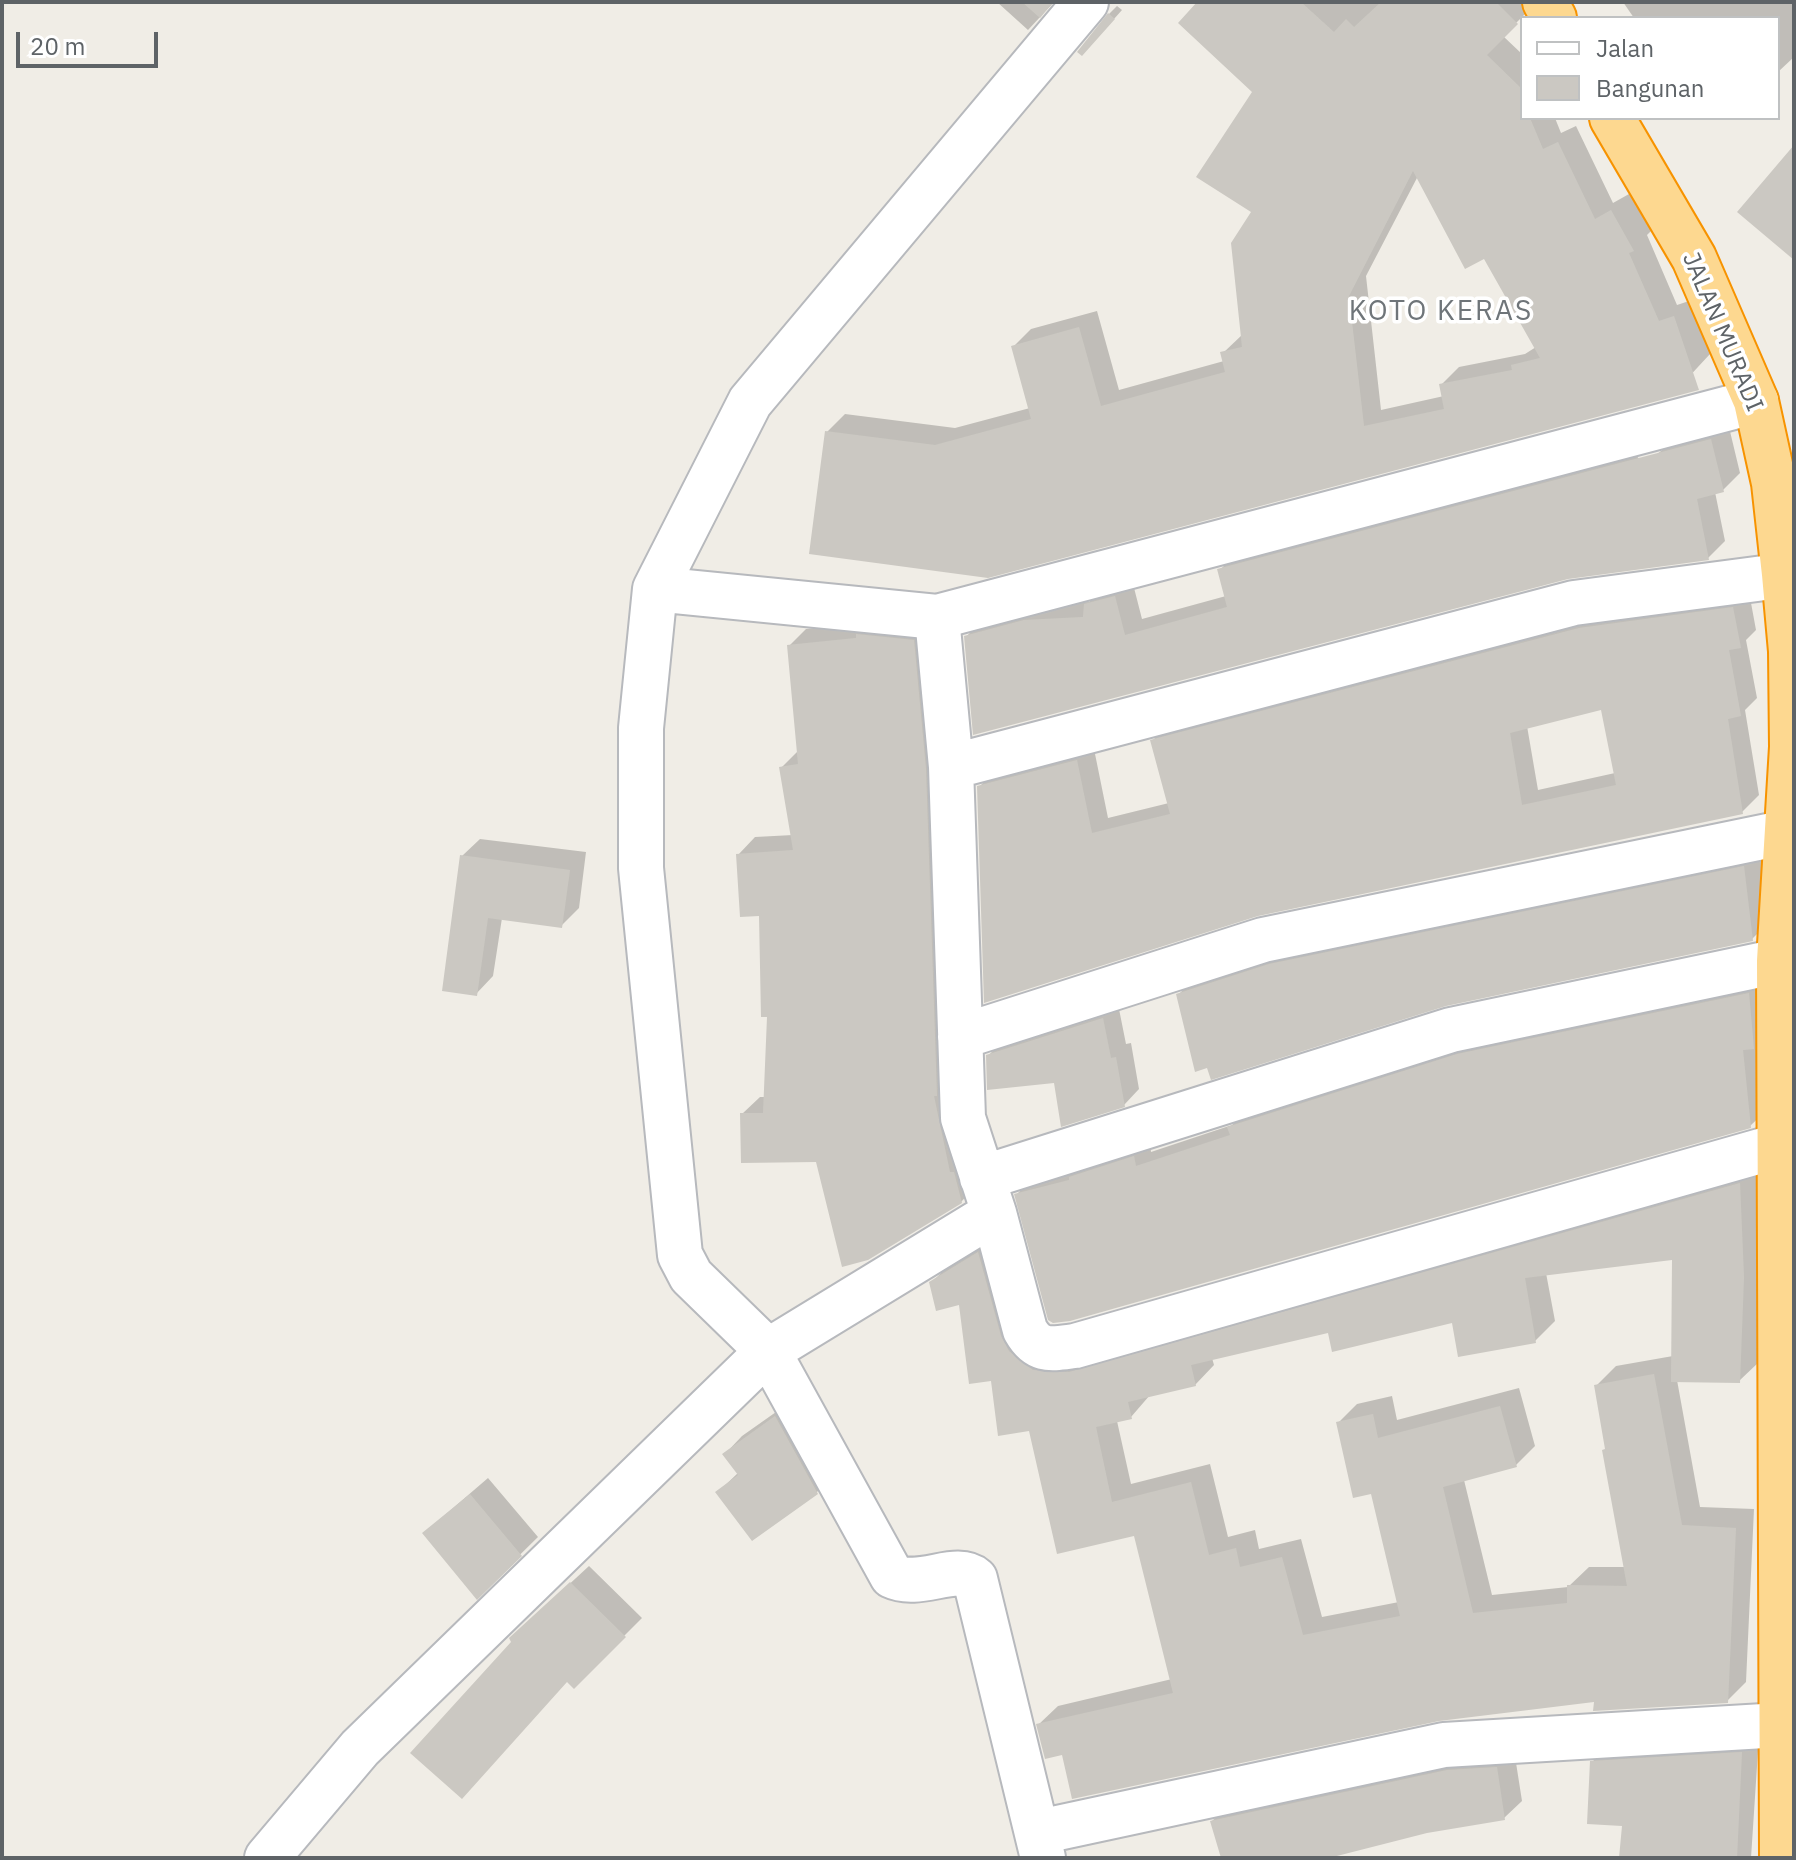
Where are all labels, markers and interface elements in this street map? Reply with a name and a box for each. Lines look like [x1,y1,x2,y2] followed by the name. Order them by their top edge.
[20,16,162,66] scale bar
[1520,16,1780,120] legend
[30,30,85,62] text: 20 m
[1596,32,1654,64] text: Jalan
[1596,72,1704,104] text: Bangunan
[1675,248,1769,416] street label: JALAN MURADI
[1349,295,1533,329] district label: KOTO KERAS

